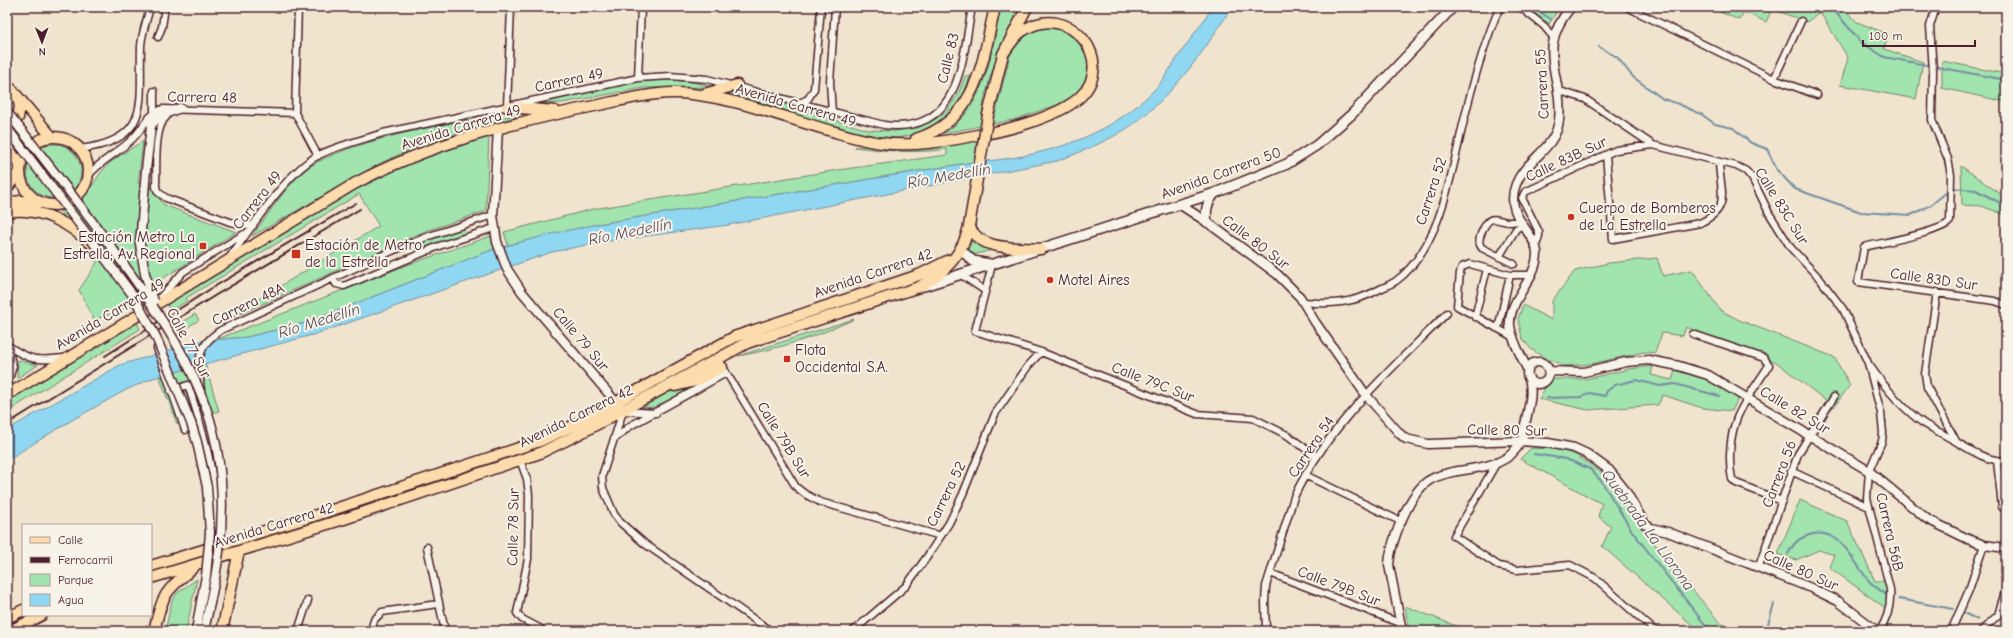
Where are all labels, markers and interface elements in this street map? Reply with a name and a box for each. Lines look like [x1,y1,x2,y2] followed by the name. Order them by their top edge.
[22,22,62,62] north arrow
[1863,22,1975,48] scale bar
[1869,29,1902,43] text: 100 m
[933,31,963,85] street label: Calle 83
[38,45,46,58] text: N
[1531,48,1553,120] street label: Carrera 55
[533,64,605,96] street label: Carrera 49
[734,79,858,131] street label: Avenida Carrera 49
[167,87,237,107] street label: Carrera 48
[399,100,523,154] street label: Avenida Carrera 49
[1523,132,1610,186] street label: Calle 83B Sur
[1159,143,1283,203] street label: Avenida Carrera 50
[1412,155,1450,227] street label: Carrera 52
[906,160,992,192] water label: Río Medellín
[1751,164,1813,248] street label: Calle 83C Sur
[228,167,286,233] street label: Carrera 49
[1579,199,1716,234] place label: Cuerpo de Bomberos de La Estrella
[1219,211,1293,273] street label: Calle 80 Sur
[1566,212,1576,222] marker: Cuerpo de Bomberos de La Estrella
[587,215,673,249] water label: Río Medellín
[63,228,195,263] place label: Estación Metro La Estrella, Av. Regional
[305,236,422,271] place label: Estación de Metro de la Estrella
[198,241,208,251] marker: Estación Metro La Estrella, Av. Regional
[811,244,935,302] street label: Avenida Carrera 42
[290,248,302,260] marker: Estación de Metro de la Estrella
[1889,264,1979,294] street label: Calle 83D Sur
[1058,271,1130,289] place label: Motel Aires
[52,274,168,354] street label: Avenida Carrera 49
[1045,275,1055,285] marker: Motel Aires
[209,279,287,329] street label: Carrera 48A
[276,300,362,342] water label: Río Medellín
[549,303,613,375] street label: Calle 79 Sur
[163,305,215,381] street label: Calle 77 Sur
[795,341,888,376] place label: Flota Occidental S.A.
[782,354,792,364] marker: Flota Occidental S.A.
[1109,358,1197,406] street label: Calle 79C Sur
[516,381,636,451] street label: Avenida Carrera 42
[1757,382,1833,438] street label: Calle 82 Sur
[753,398,815,482] street label: Calle 79B Sur
[1284,413,1338,481] street label: Carrera 54
[1467,420,1547,440] street label: Calle 80 Sur
[1758,438,1800,510] street label: Carrera 56
[922,458,970,530] street label: Carrera 52
[1598,466,1698,594] water label: Quebrada La Llorona
[503,488,523,566] street label: Calle 78 Sur
[1872,491,1908,573] street label: Carrera 56B
[212,498,336,552] street label: Avenida Carrera 42
[22,524,152,616] legend
[58,533,83,547] text: Calle
[1761,546,1841,594] street label: Calle 80 Sur
[58,553,113,567] text: Ferrocarril
[1295,562,1383,610] street label: Calle 79B Sur
[58,573,93,587] text: Parque
[58,593,84,607] text: Agua

